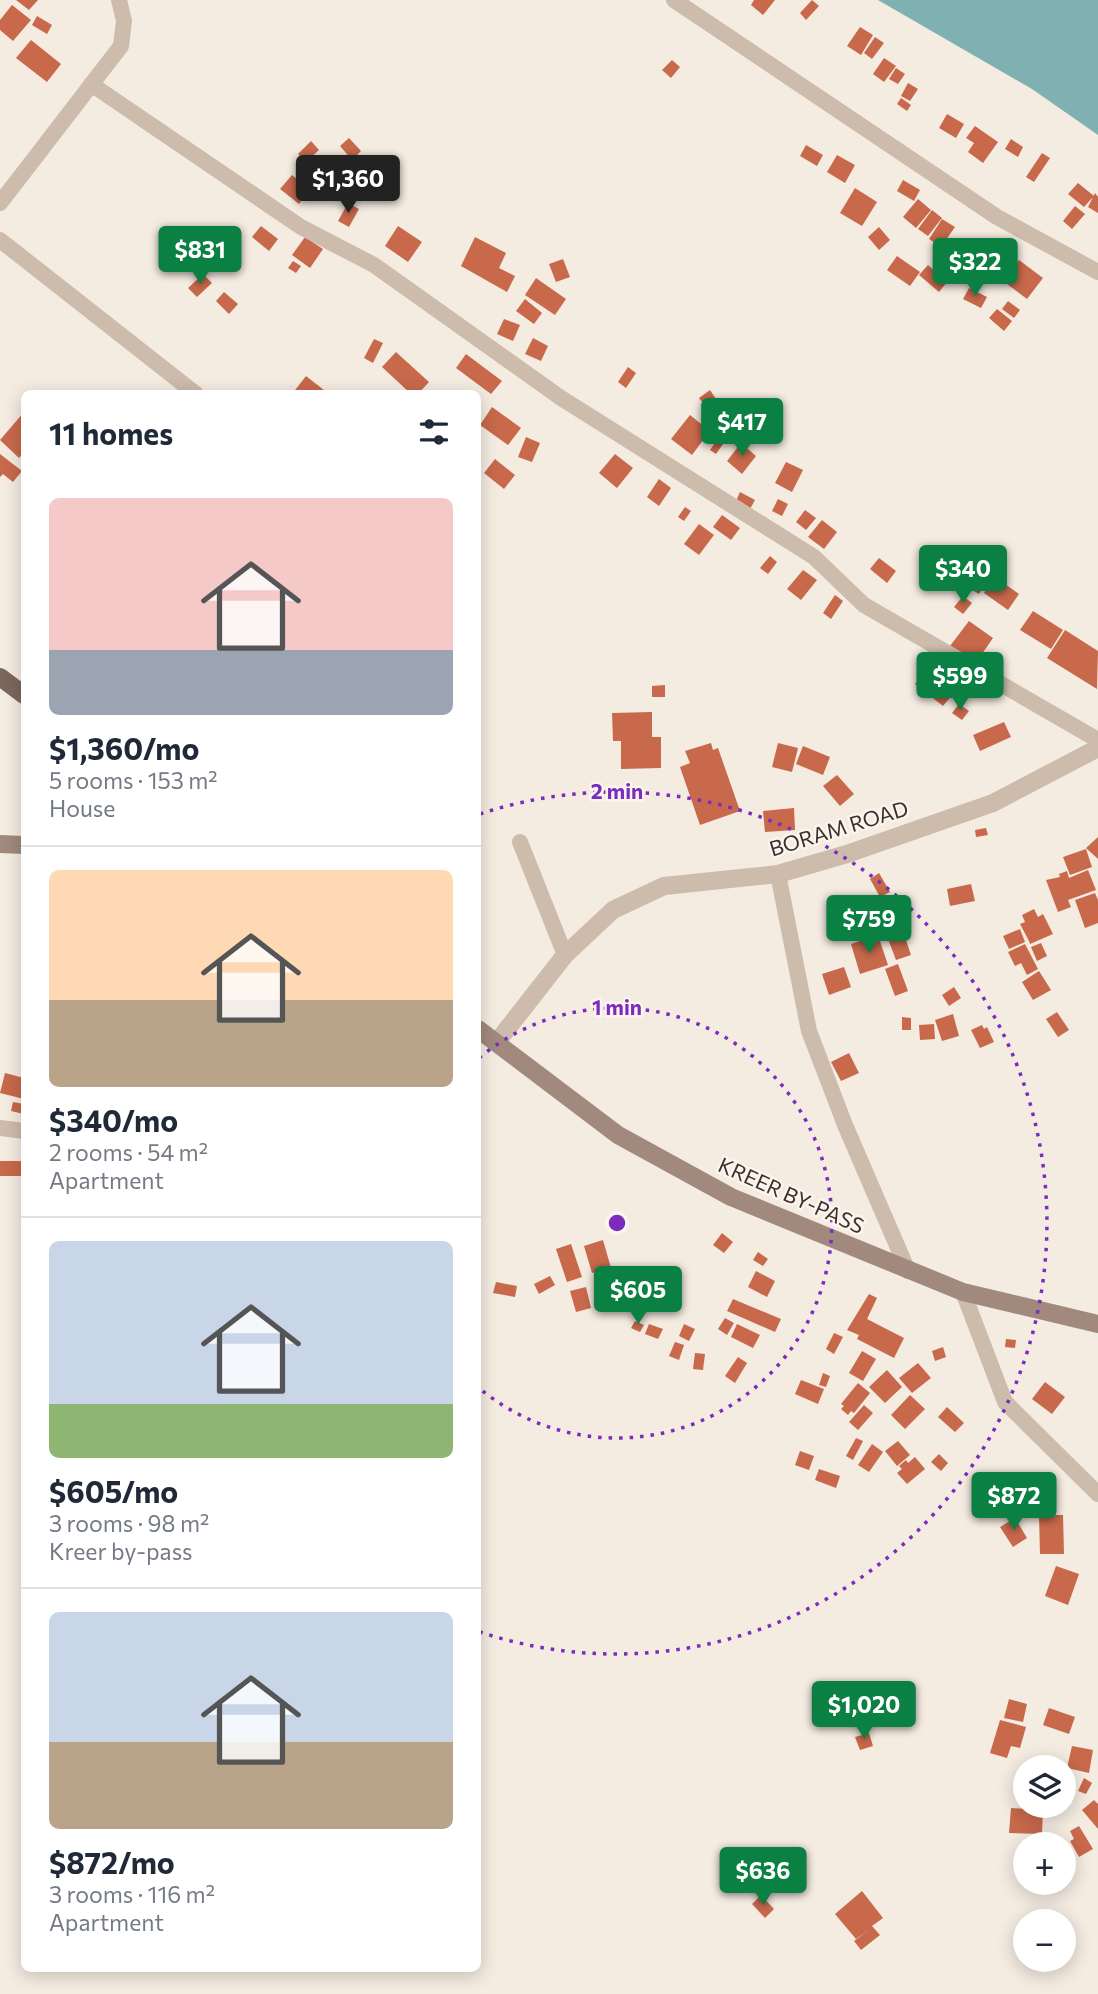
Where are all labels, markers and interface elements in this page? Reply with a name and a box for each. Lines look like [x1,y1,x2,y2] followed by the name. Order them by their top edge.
[291,156,405,215] pin: $1,360
[312,164,384,192] text: $1,360
[159,226,241,286] pin: $831
[174,235,226,263] text: $831
[934,238,1016,298] pin: $322
[949,247,1001,275] text: $322
[701,398,783,458] pin: $417
[717,407,767,435] text: $417
[415,413,453,451] icon: filters
[49,414,173,451] text: 11 homes
[188,543,314,669] icon: home
[922,546,1004,605] pin: $340
[935,554,991,582] text: $340
[919,652,1001,712] pin: $599
[932,661,988,689] text: $599
[49,729,199,766] text: $1,360/mo
[49,766,218,794] text: 5 rooms · 153 m²
[591,778,643,803] text: 2 min
[49,794,115,822] text: House
[766,795,911,861] street label: BORAM ROAD
[828,895,910,955] pin: $759
[842,904,896,932] text: $759
[188,915,314,1041] icon: home
[592,994,642,1019] text: 1 min
[49,1101,178,1138] text: $340/mo
[49,1138,208,1166] text: 2 rooms · 54 m²
[715,1151,868,1238] street label: KREER BY-PASS
[49,1166,164,1194] text: Apartment
[605,1211,629,1235] centre of rings
[597,1266,679,1326] pin: $605
[610,1275,666,1303] text: $605
[188,1286,314,1412] icon: home
[49,1472,178,1509] text: $605/mo
[973,1472,1055,1532] pin: $872
[988,1481,1040,1509] text: $872
[49,1509,209,1537] text: 3 rooms · 98 m²
[49,1537,193,1565] text: Kreer by-pass
[188,1657,314,1783] icon: home
[807,1682,921,1741] pin: $1,020
[828,1690,900,1718] text: $1,020
[1013,1755,1076,1972] map controls
[1013,1755,1076,1818] button: layers
[1013,1832,1076,1895] button: +
[49,1843,175,1880] text: $872/mo
[722,1848,804,1907] pin: $636
[736,1856,790,1884] text: $636
[49,1880,215,1908] text: 3 rooms · 116 m²
[49,1908,164,1936] text: Apartment
[1013,1909,1076,1972] button: −

